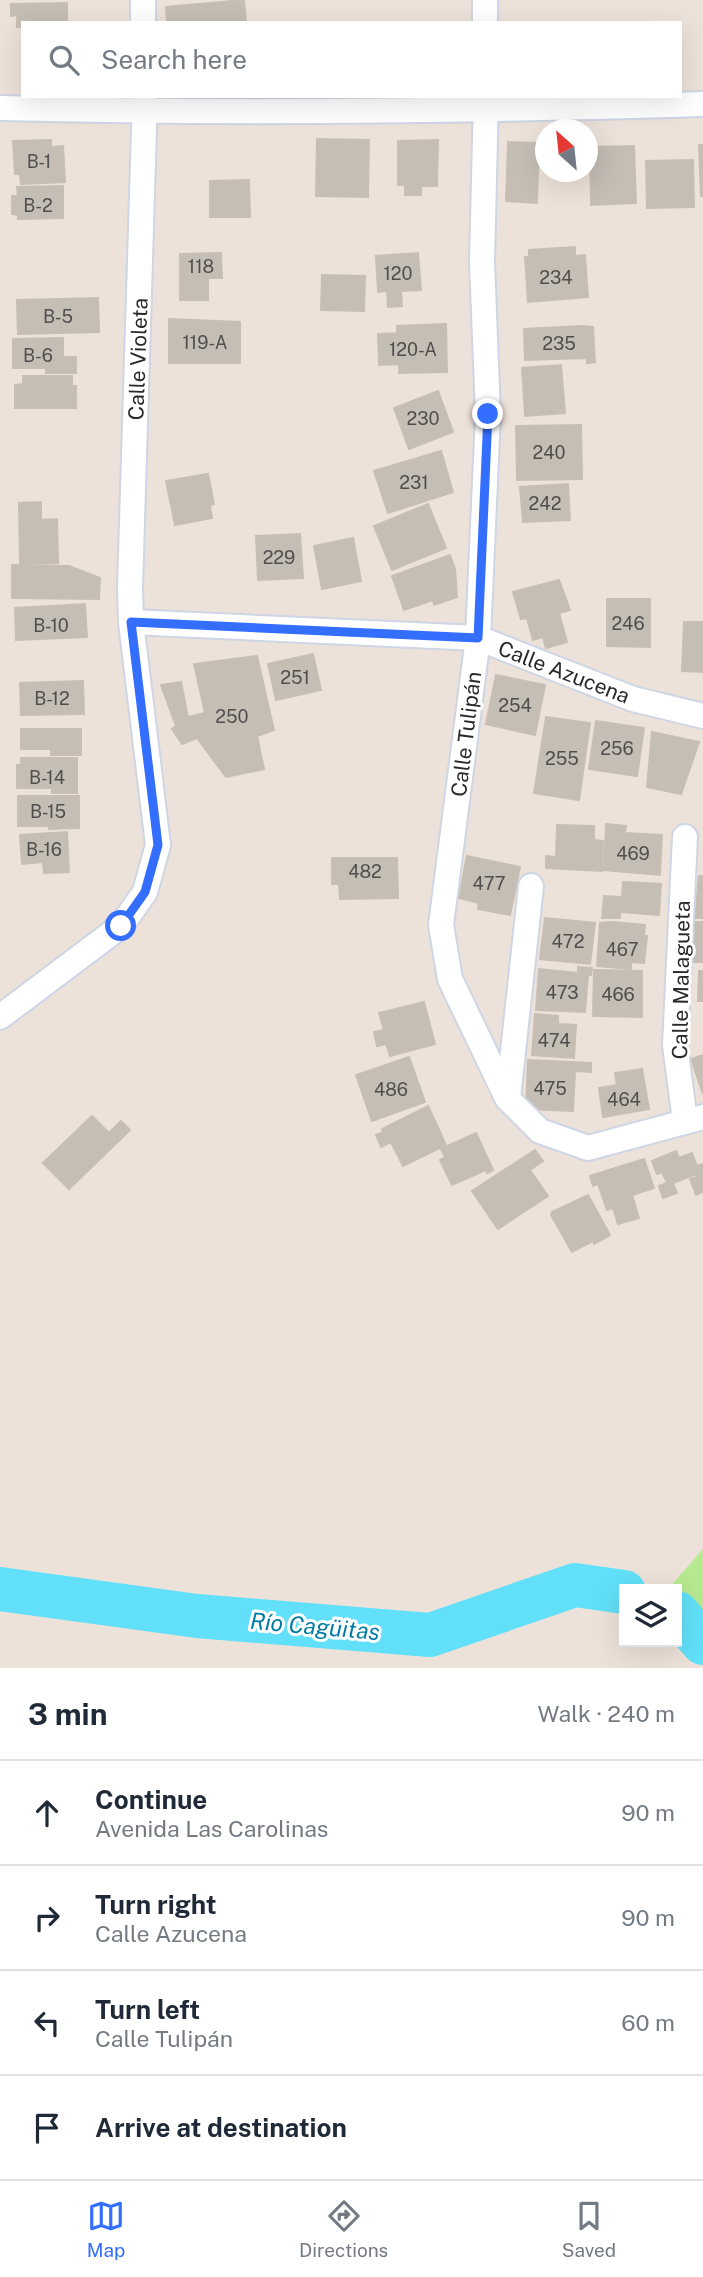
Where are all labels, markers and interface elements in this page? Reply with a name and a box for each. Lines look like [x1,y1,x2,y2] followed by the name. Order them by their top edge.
[21,21,682,98] search box
[45,41,83,79] icon: search
[101,44,247,75] text: Search here
[535,119,598,182] north arrow
[27,151,51,172] house number: B-1
[23,195,53,216] house number: B-2
[188,256,214,277] house number: 118
[383,263,413,284] house number: 120
[539,267,573,288] house number: 234
[123,297,153,421] street label: Calle Violeta
[43,306,73,327] house number: B-5
[182,332,228,353] house number: 119-A
[542,333,576,354] house number: 235
[389,339,437,360] house number: 120-A
[23,345,53,366] house number: B-6
[472,398,503,429] route end
[407,408,439,429] house number: 230
[532,442,566,463] house number: 240
[399,472,429,493] house number: 231
[529,493,561,514] house number: 242
[263,547,295,568] house number: 229
[611,613,645,634] house number: 246
[33,615,69,636] house number: B-10
[495,635,633,709] street label: Calle Azucena
[280,667,310,688] house number: 251
[446,670,486,798] street label: Calle Tulipán
[34,688,70,709] house number: B-12
[498,695,532,716] house number: 254
[215,706,249,727] house number: 250
[600,738,634,759] house number: 256
[545,748,579,769] house number: 255
[29,767,65,788] house number: B-14
[30,801,66,822] house number: B-15
[26,839,62,860] house number: B-16
[616,843,650,864] house number: 469
[348,861,382,882] house number: 482
[472,873,506,894] house number: 477
[667,900,695,1060] street label: Calle Malagueta
[105,910,136,941] route start
[552,931,584,952] house number: 472
[606,939,639,960] house number: 467
[545,982,579,1003] house number: 473
[601,984,635,1005] house number: 466
[538,1030,570,1051] house number: 474
[533,1078,567,1099] house number: 475
[374,1079,408,1100] house number: 486
[607,1089,641,1110] house number: 464
[619,1584,682,1647] map controls
[619,1584,682,1647] button: layers
[249,1607,381,1645] water label: Río Cagüitas
[28,1696,107,1732] text: 3 min
[538,1700,675,1727] text: Walk · 240 m
[95,1784,207,1815] text: Continue
[28,1794,66,1832] icon: ahead
[621,1799,675,1826] text: 90 m
[95,1815,328,1842] text: Avenida Las Carolinas
[95,1889,217,1920] text: Turn right
[28,1899,66,1937] icon: right
[621,1904,675,1931] text: 90 m
[95,1920,247,1947] text: Calle Azucena
[95,1994,200,2025] text: Turn left
[28,2004,66,2042] icon: left
[621,2009,675,2036] text: 60 m
[95,2025,233,2052] text: Calle Tulipán
[28,2109,66,2147] icon: arrive
[95,2112,347,2143] text: Arrive at destination
[87,2197,125,2261] tab: Map
[299,2197,388,2261] tab: Directions
[562,2197,616,2261] tab: Saved

